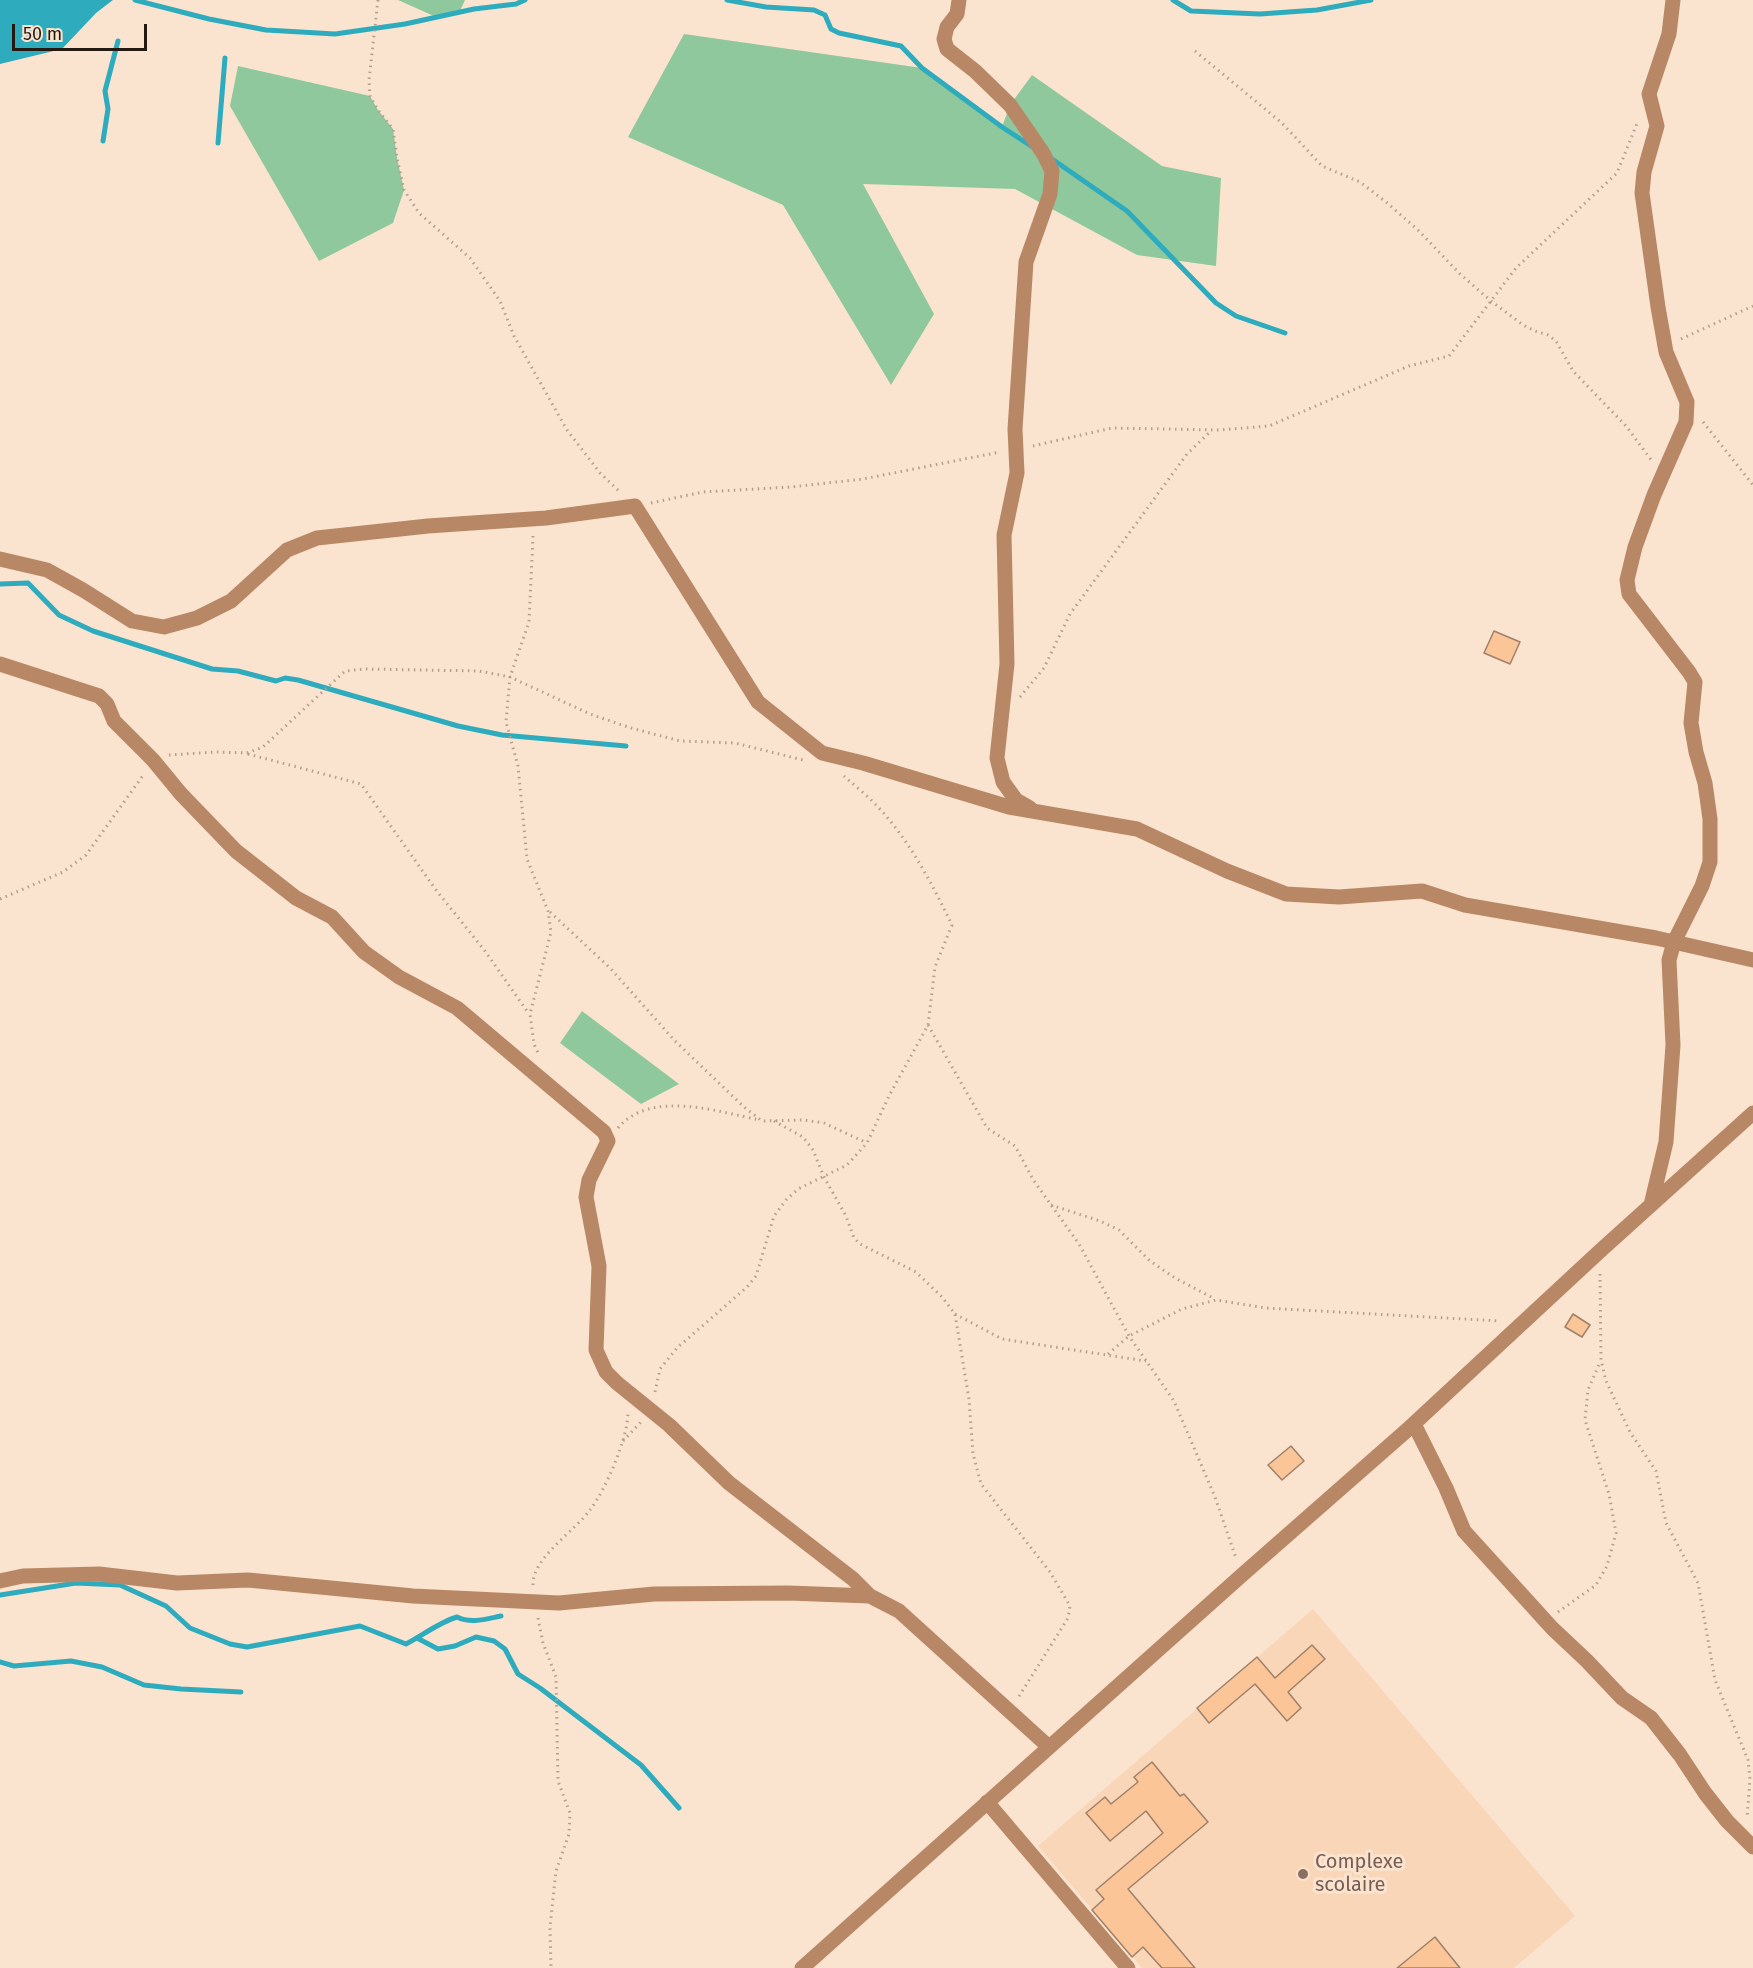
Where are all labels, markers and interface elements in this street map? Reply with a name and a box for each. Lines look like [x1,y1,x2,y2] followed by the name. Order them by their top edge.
[15,12,150,50] scale bar
[23,23,62,45] text: 50 m
[1315,1850,1403,1897] place label: Complexe scolaire
[1296,1867,1310,1881] marker: Complexe scolaire

